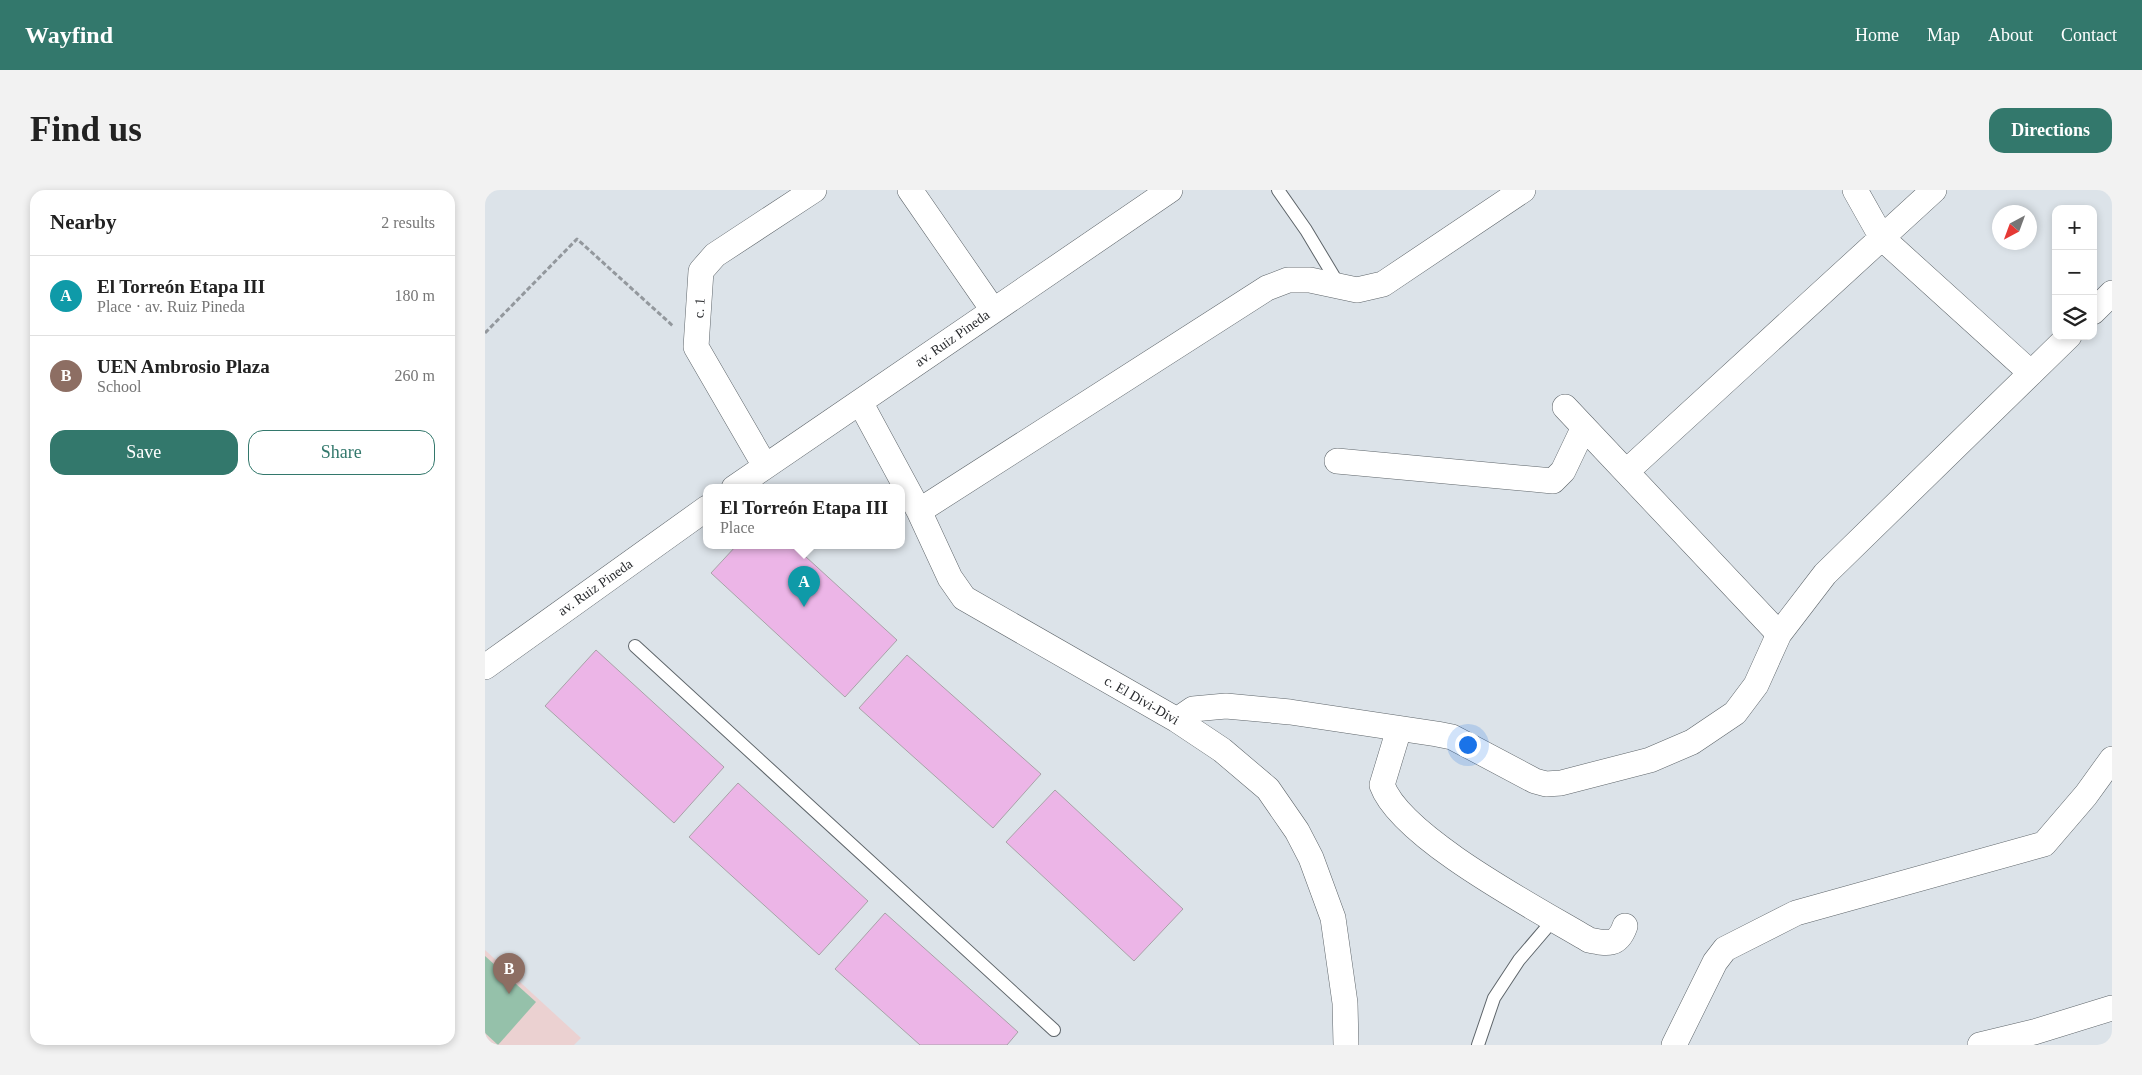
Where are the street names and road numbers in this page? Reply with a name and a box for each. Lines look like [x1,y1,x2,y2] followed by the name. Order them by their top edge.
[691,297,708,319] street label: c. 1
[912,307,993,370] street label: av. Ruiz Pineda
[555,556,636,619] street label: av. Ruiz Pineda
[1102,673,1182,728] street label: c. El Divi-Divi

